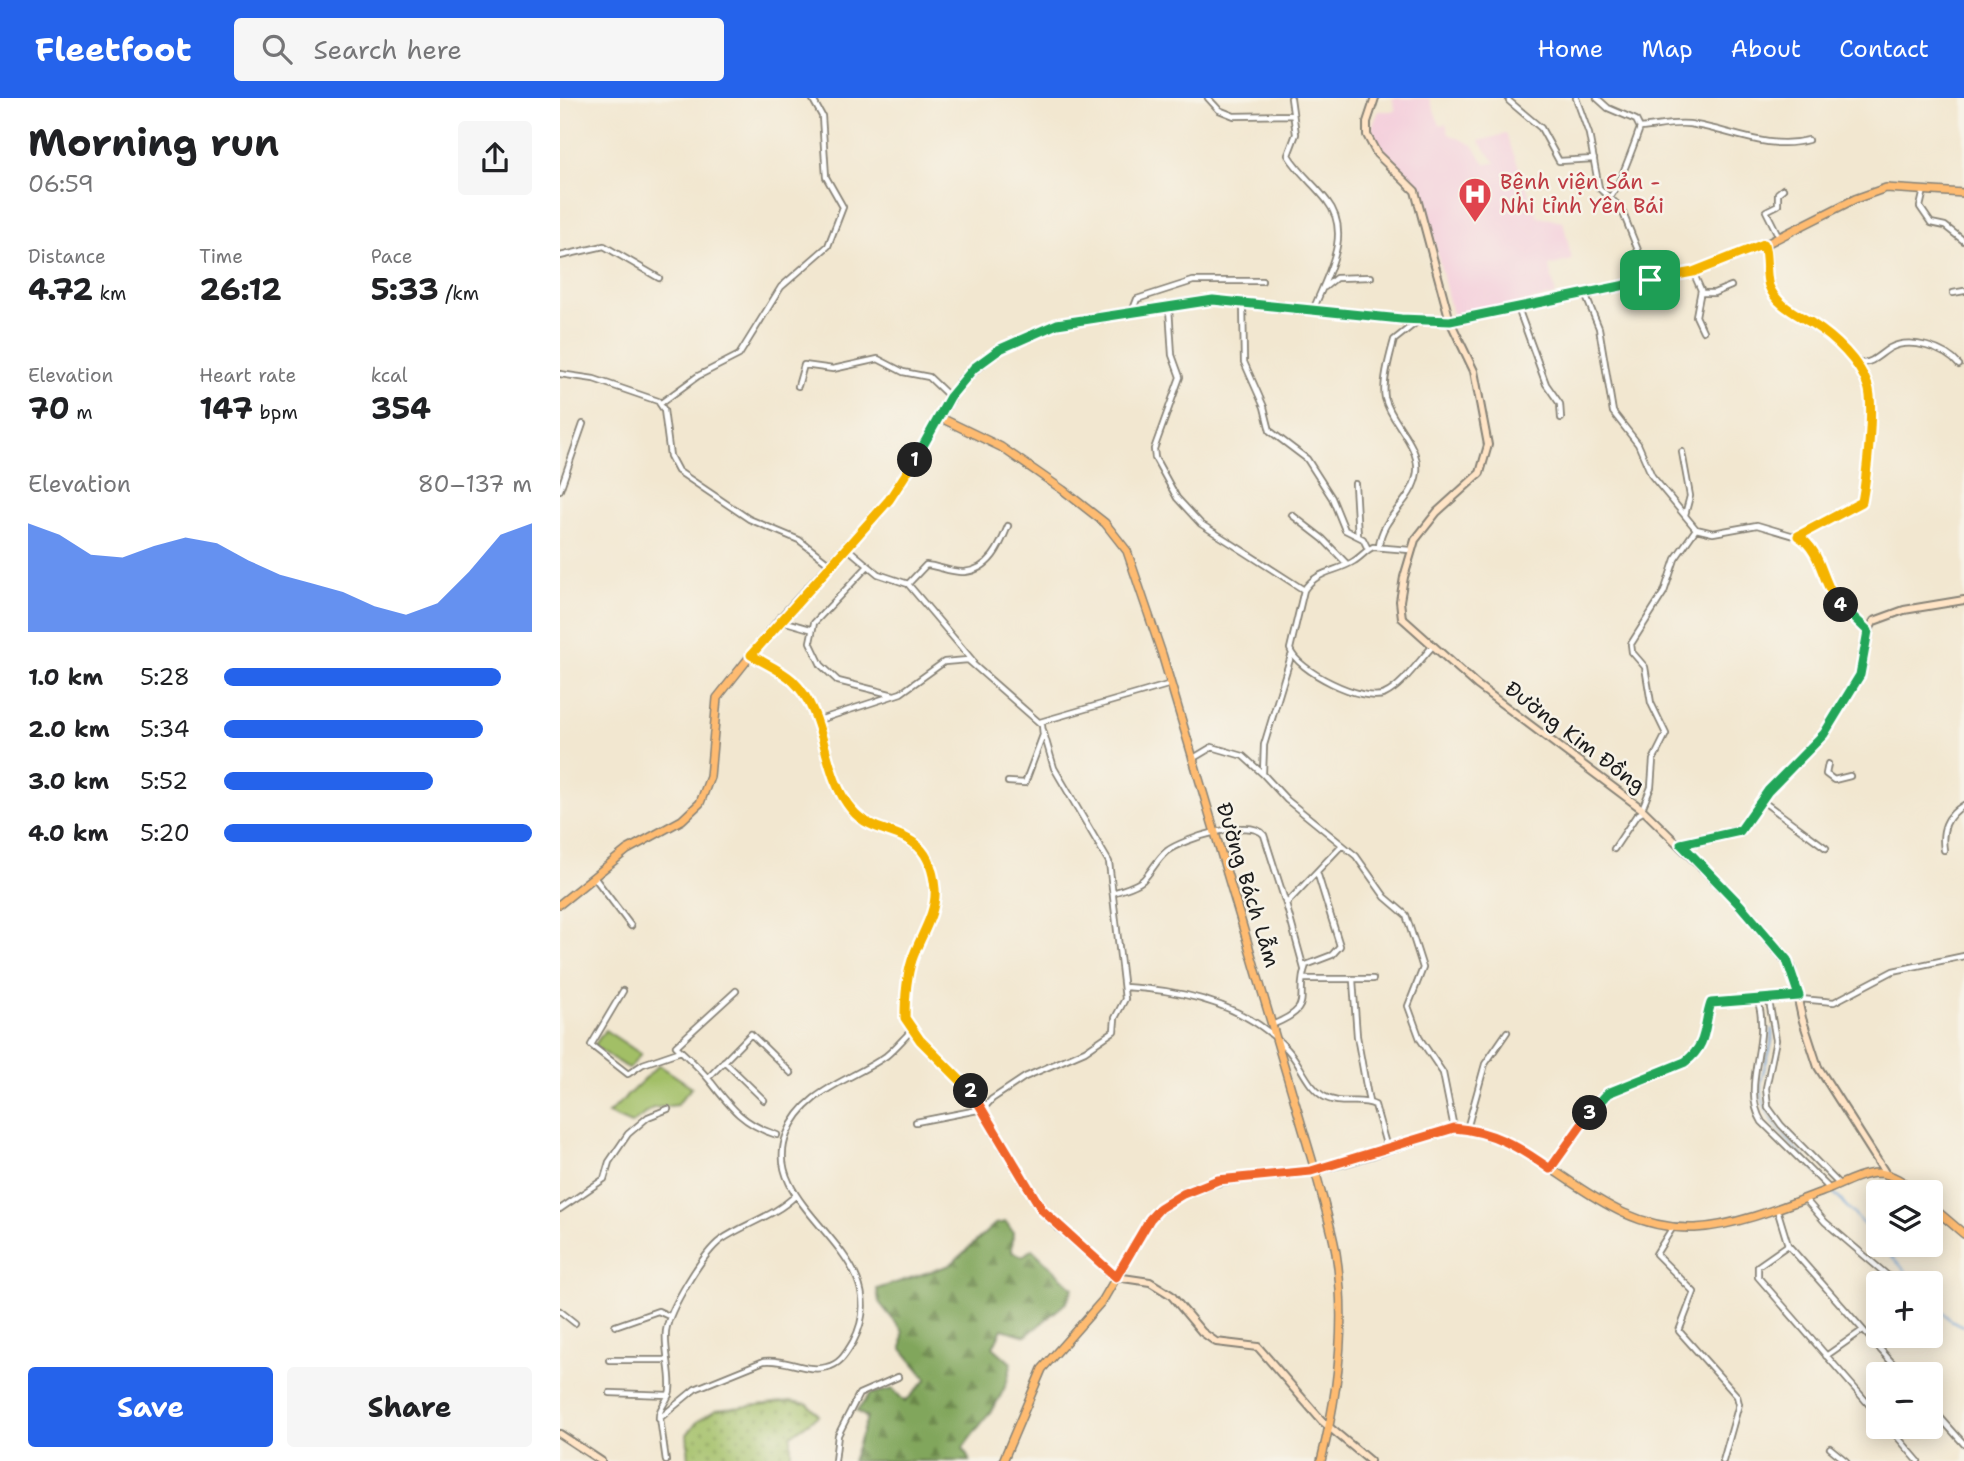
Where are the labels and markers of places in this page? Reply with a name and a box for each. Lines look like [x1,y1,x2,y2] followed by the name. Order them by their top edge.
[1500,168,1664,220] place label: Bệnh viện Sản - Nhi tỉnh Yên Bái
[1456,175,1494,224] hospital icon: Bệnh viện Sản - Nhi tỉnh Yên Bái
[1620,250,1680,310] pin
[898,442,932,478] pin: 1
[1824,588,1858,622] pin: 4
[954,1074,988,1108] pin: 2
[1572,1096,1608,1130] pin: 3

